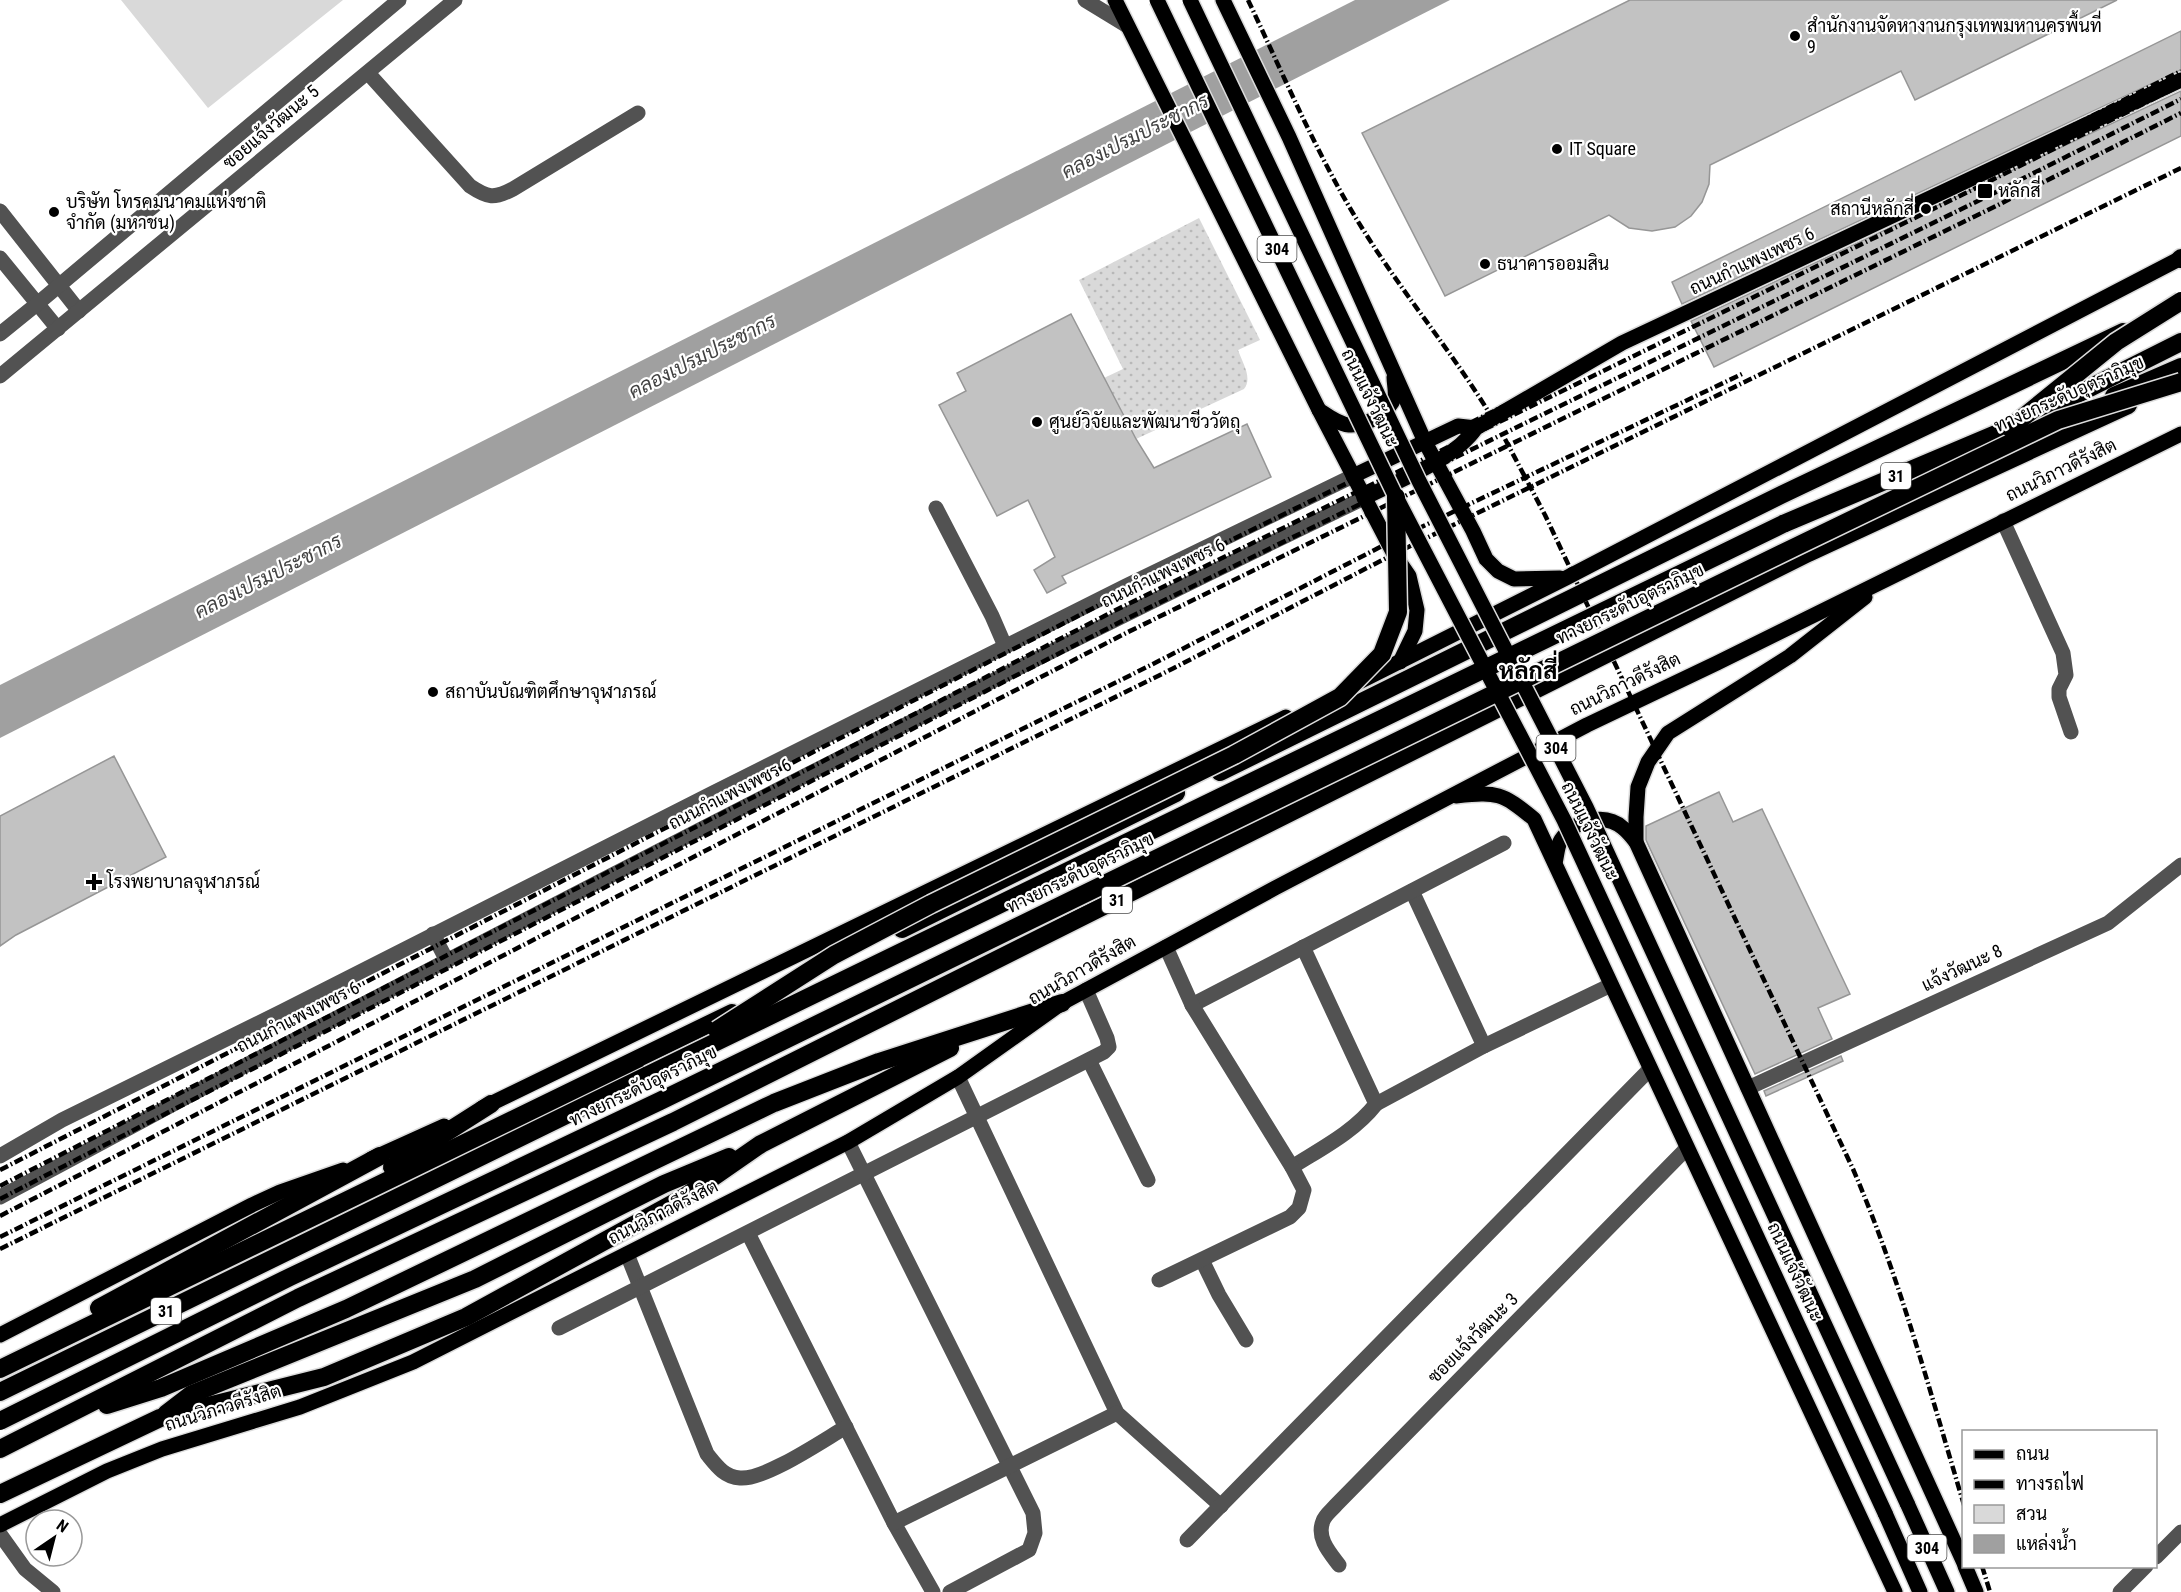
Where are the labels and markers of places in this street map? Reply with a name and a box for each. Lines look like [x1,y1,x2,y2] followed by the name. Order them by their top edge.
[1807,10,2102,57] place label: สำนักงานจัดหางานกรุงเทพมหานครพื้นที่ 9
[1788,29,1802,43] marker: สำนักงานจัดหางานกรุงเทพมหานครพื้นที่ 9
[1569,138,1636,159] place label: IT Square
[1550,142,1564,156] marker: IT Square
[1998,175,2041,201] place label: หลักสี่
[1976,182,1994,200] marker: หลักสี่
[66,189,266,234] place label: บริษัท โทรคมนาคมแห่งชาติ จำกัด (มหาชน)
[1830,193,1914,219] place label: สถานีหลักสี่
[1919,202,1933,216] marker: สถานีหลักสี่
[47,205,61,219] marker: บริษัท โทรคมนาคมแห่งชาติ จำกัด (มหาชน)
[1497,253,1609,274] place label: ธนาคารออมสิน
[1478,257,1492,271] marker: ธนาคารออมสิน
[1049,409,1240,435] place label: ศูนย์วิจัยและพัฒนาชีววัตถุ
[1030,415,1044,429] marker: ศูนย์วิจัยและพัฒนาชีววัตถุ
[445,679,657,704] place label: สถาบันบัณฑิตศึกษาจุฬาภรณ์
[426,685,440,699] marker: สถาบันบัณฑิตศึกษาจุฬาภรณ์
[106,869,260,894] place label: โรงพยาบาลจุฬาภรณ์
[85,873,103,891] marker: โรงพยาบาลจุฬาภรณ์

